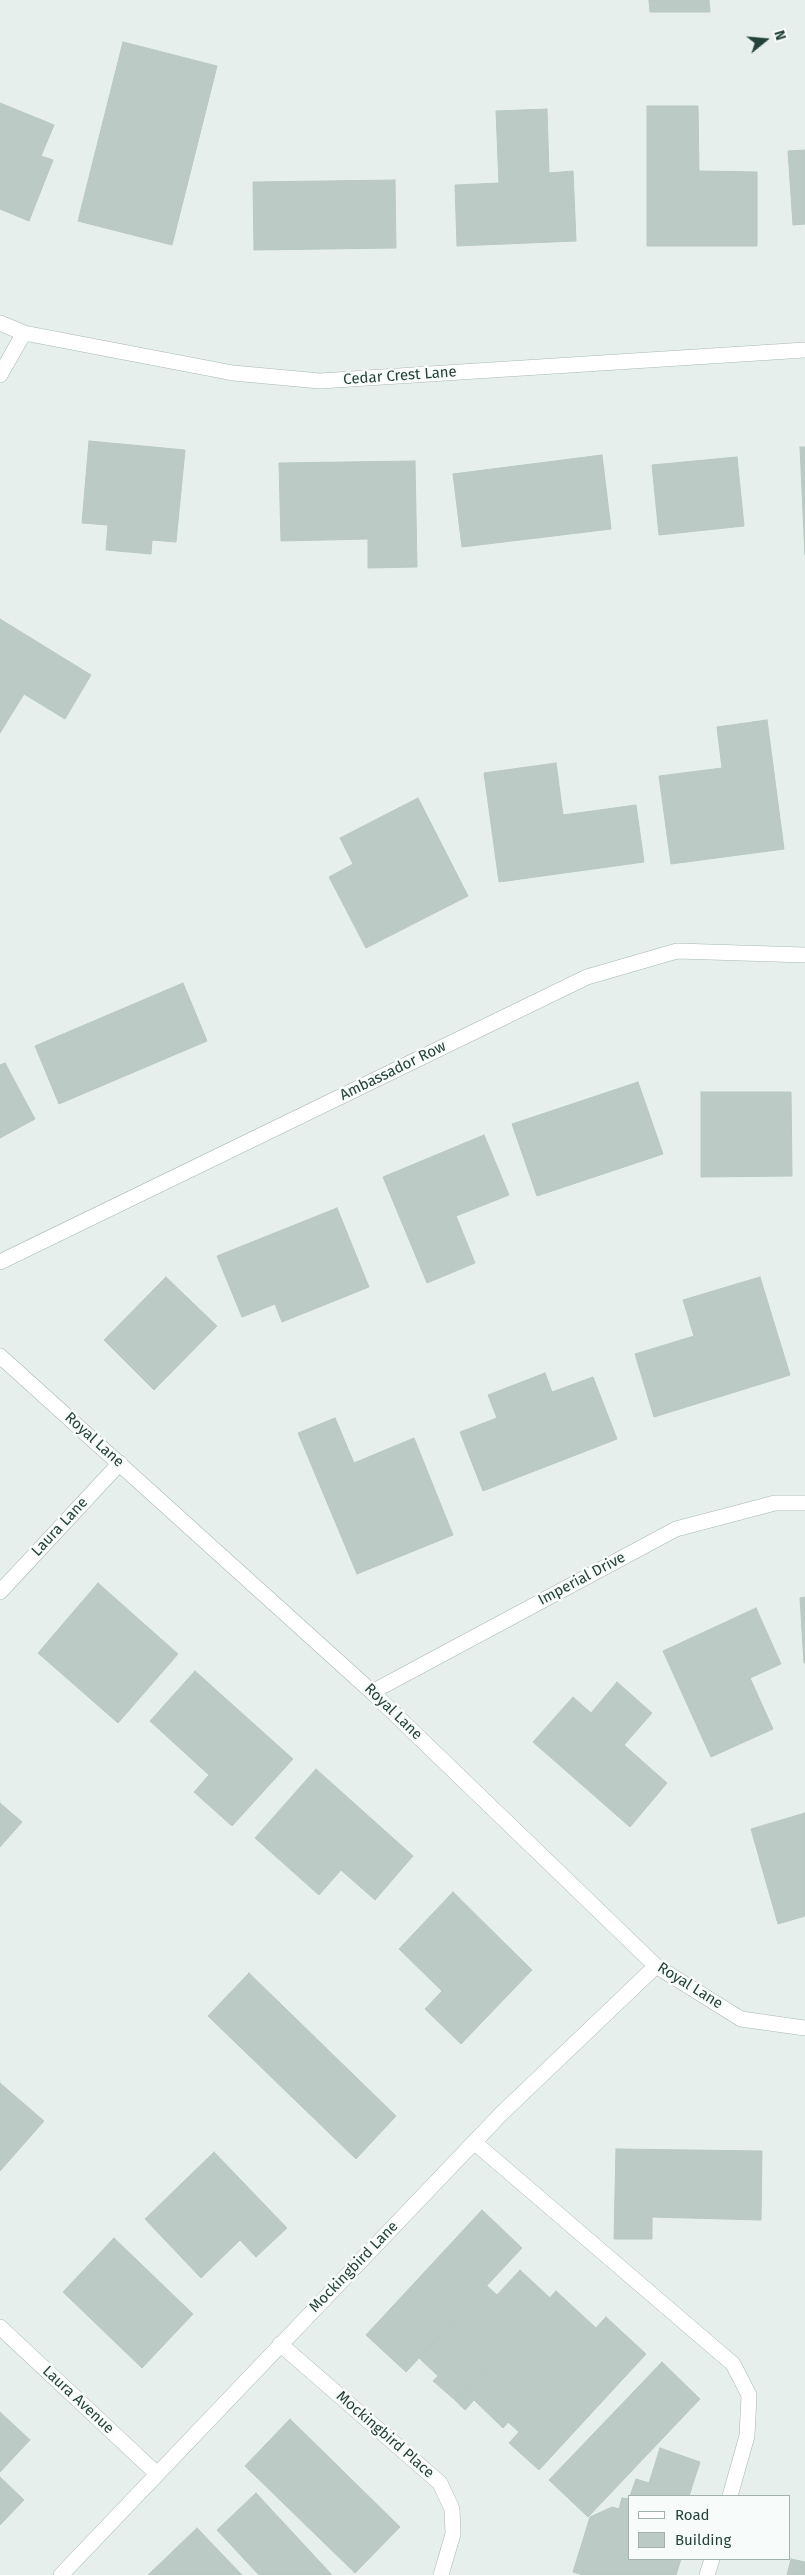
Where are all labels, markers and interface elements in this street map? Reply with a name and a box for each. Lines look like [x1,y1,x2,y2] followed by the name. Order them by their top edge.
[740,15,790,65] north arrow
[770,29,789,42] text: N
[343,363,457,389] street label: Cedar Crest Lane
[337,1037,449,1105] street label: Ambassador Row
[61,1409,127,1471] street label: Royal Lane
[28,1494,92,1560] street label: Laura Lane
[535,1549,629,1609] street label: Imperial Drive
[360,1680,426,1744] street label: Royal Lane
[654,1959,726,2013] street label: Royal Lane
[306,2218,402,2316] street label: Mockingbird Lane
[38,2362,118,2438] street label: Laura Avenue
[332,2388,438,2482] street label: Mockingbird Place
[628,2495,790,2560] legend
[675,2506,710,2524] text: Road
[675,2531,731,2549] text: Building

